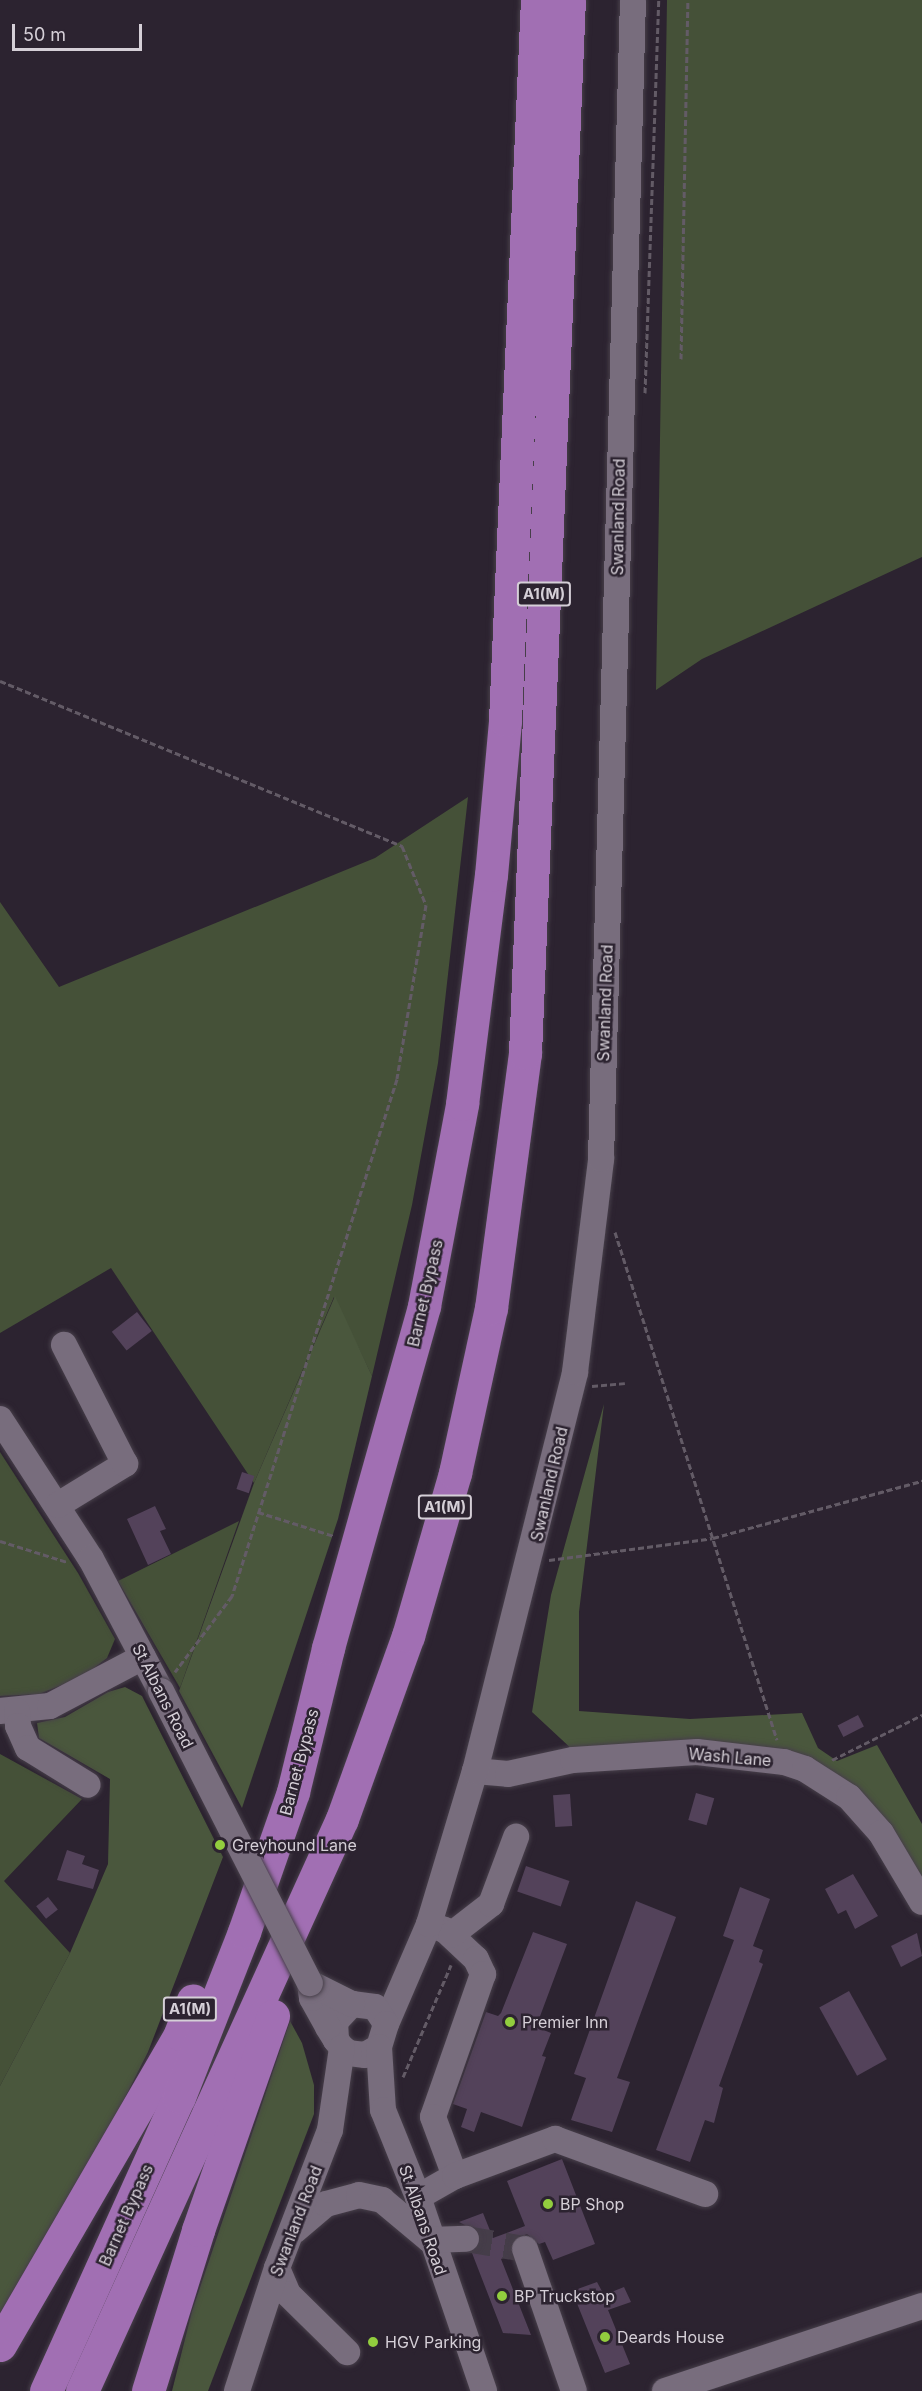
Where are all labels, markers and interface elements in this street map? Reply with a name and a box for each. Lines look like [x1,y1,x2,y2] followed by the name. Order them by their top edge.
[15,12,146,50] scale bar
[23,24,66,45] text: 50 m
[607,458,629,576] street label: Swanland Road
[516,582,572,606] road number: A1(M)
[593,944,617,1062] street label: Swanland Road
[403,1237,447,1349] street label: Barnet Bypass
[526,1425,572,1543] street label: Swanland Road
[416,1495,474,1519] road number: A1(M)
[128,1640,198,1752] street label: St Albans Road
[276,1707,322,1817] street label: Barnet Bypass
[688,1744,772,1770] street label: Wash Lane
[232,1835,357,1855] place label: Greyhound Lane
[213,1838,227,1852] marker: Greyhound Lane
[162,1997,219,2021] road number: A1(M)
[522,2012,608,2032] place label: Premier Inn
[503,2015,517,2029] marker: Premier Inn
[95,2161,157,2269] street label: Barnet Bypass
[266,2163,326,2279] street label: Swanland Road
[395,2163,451,2277] street label: St Albans Road
[560,2194,624,2214] place label: BP Shop
[541,2197,555,2211] marker: BP Shop
[514,2286,615,2306] place label: BP Truckstop
[495,2289,509,2303] marker: BP Truckstop
[617,2327,724,2347] place label: Deards House
[598,2330,612,2344] marker: Deards House
[385,2332,481,2352] place label: HGV Parking
[366,2335,380,2349] marker: HGV Parking

